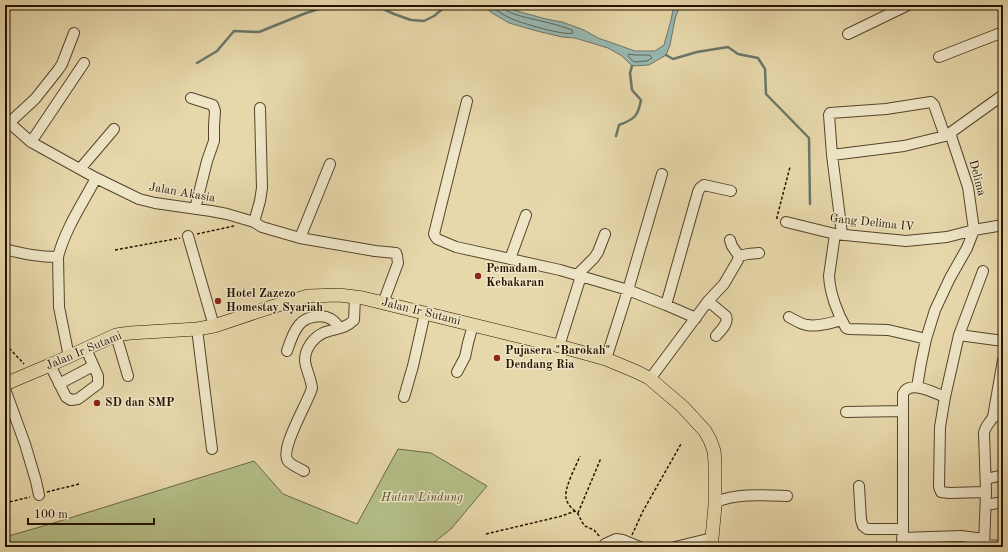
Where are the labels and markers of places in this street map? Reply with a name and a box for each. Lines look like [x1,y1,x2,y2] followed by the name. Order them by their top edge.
[486,263,544,289] place label: Pemadam Kebakaran
[473,271,483,281] marker: Pemadam Kebakaran
[226,288,323,314] place label: Hotel Zazezo Homestay Syariah
[213,296,223,306] marker: Hotel Zazezo Homestay Syariah
[505,345,610,371] place label: Pujasera "Barokah" Dendang Ria
[492,353,502,363] marker: Pujasera "Barokah" Dendang Ria
[105,397,174,409] place label: SD dan SMP
[92,398,102,408] marker: SD dan SMP

